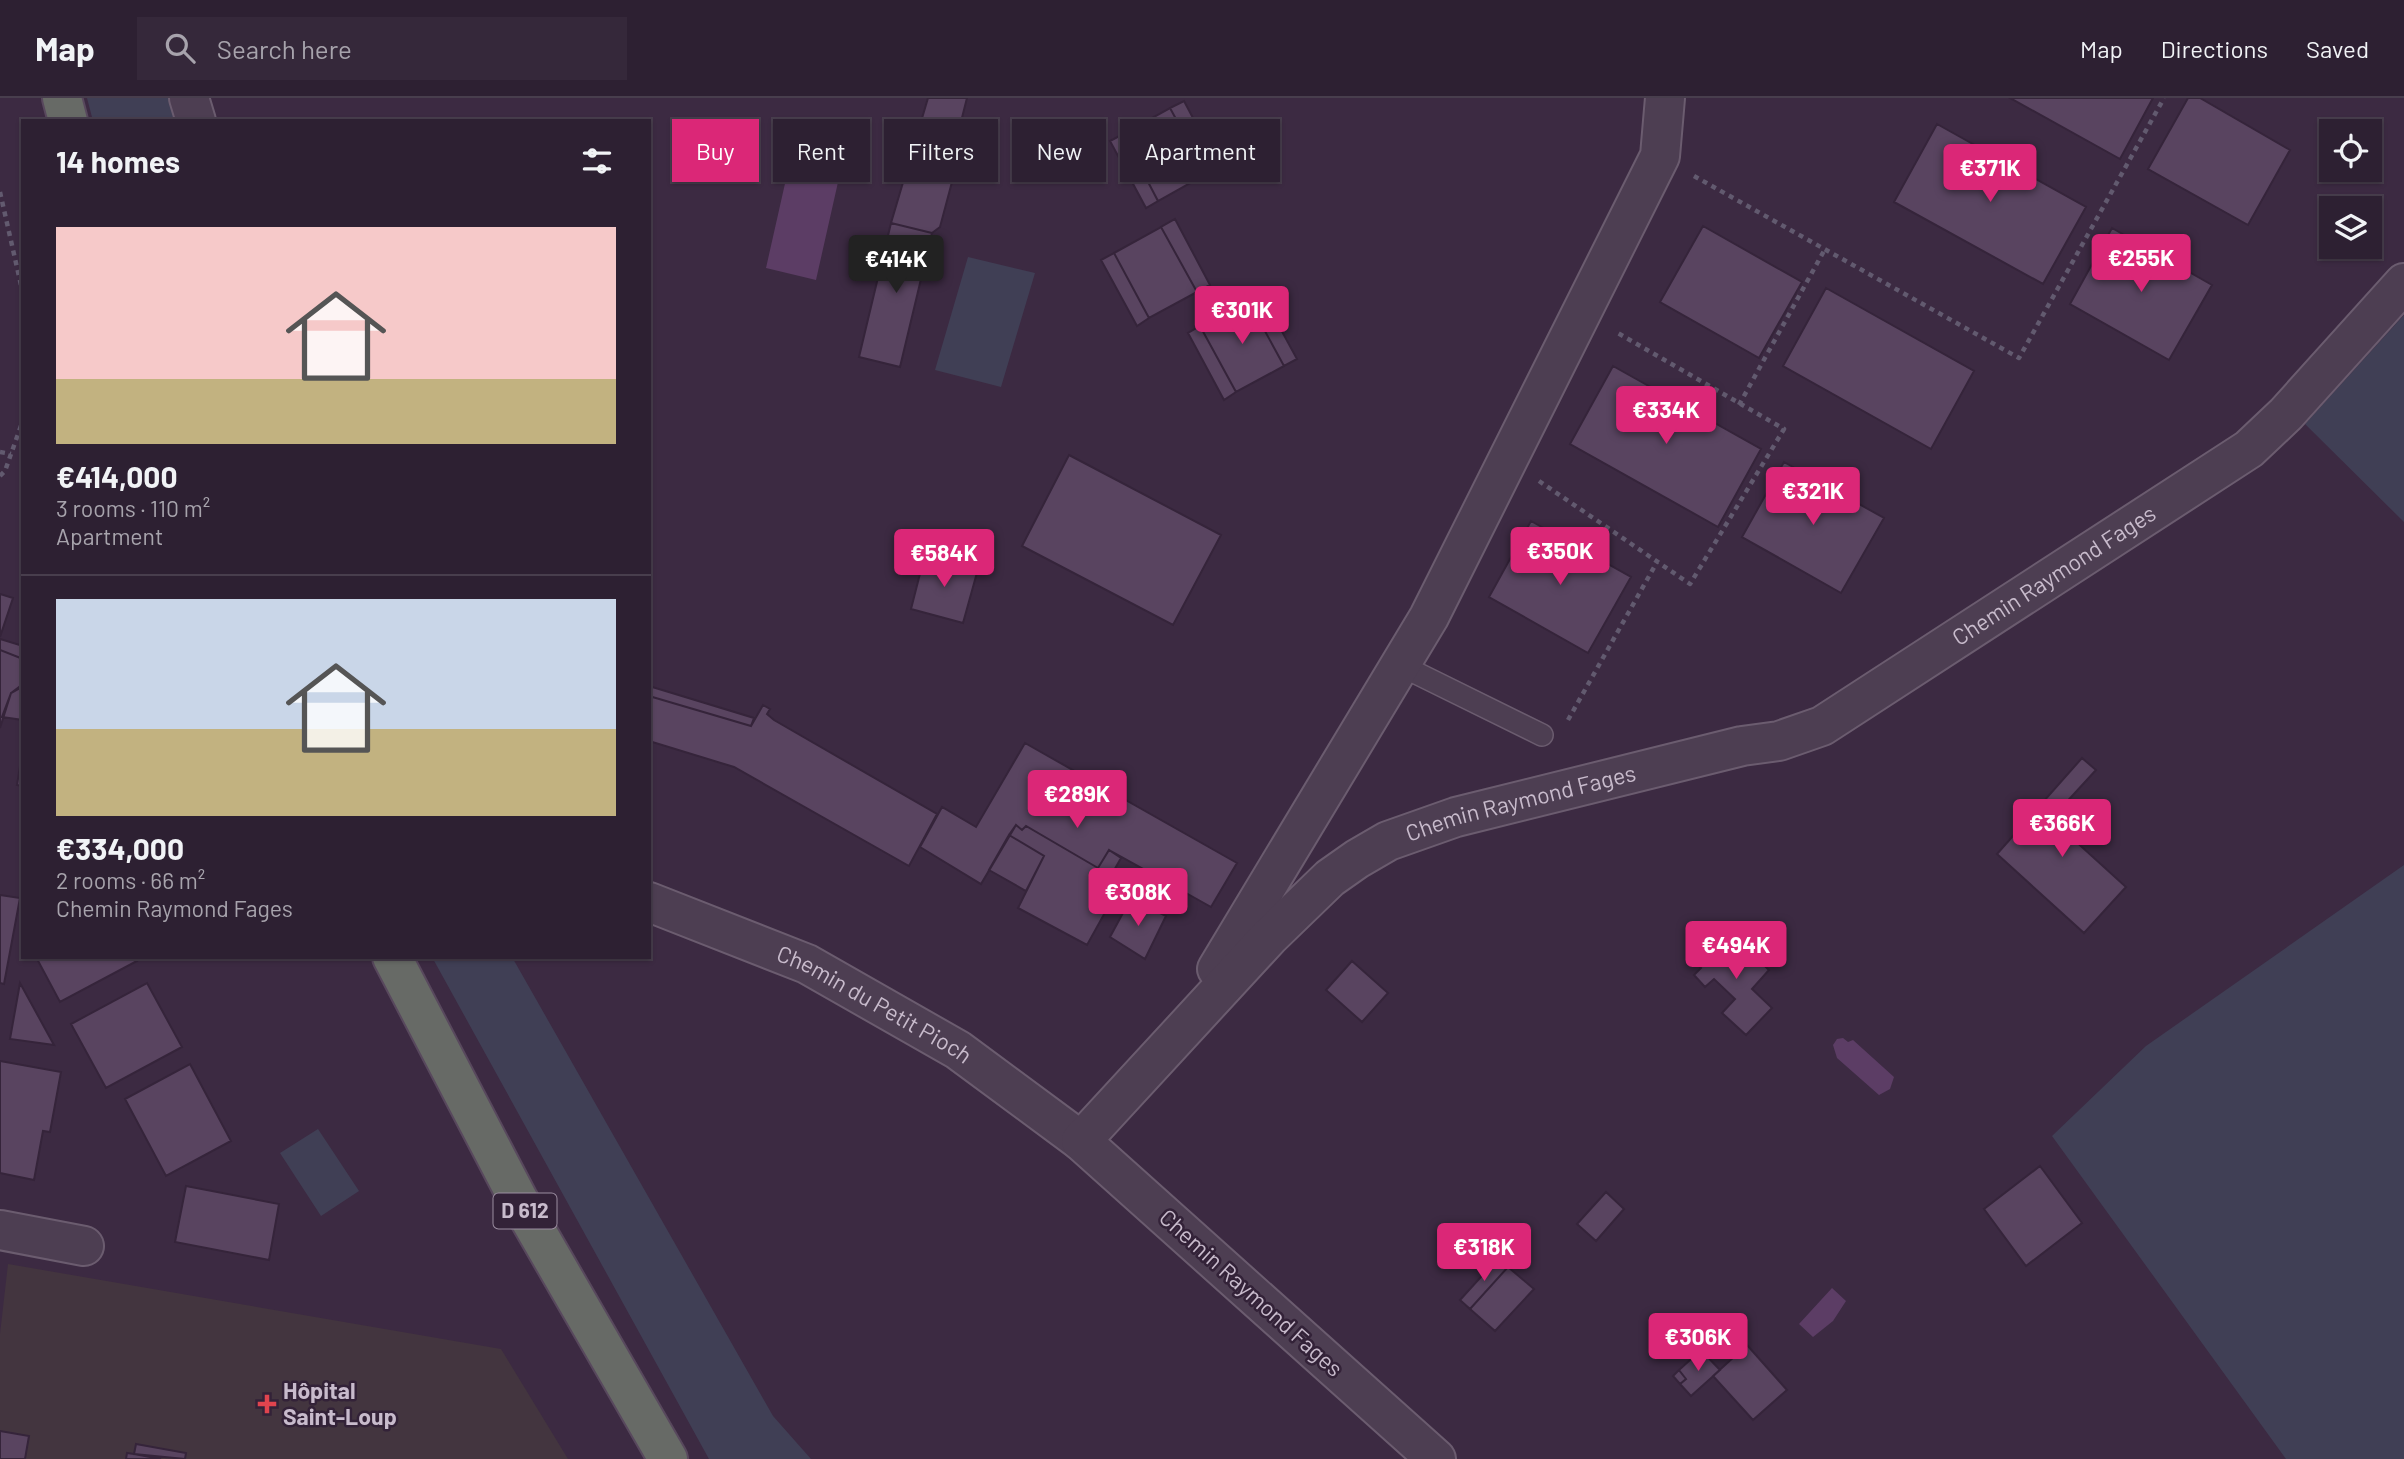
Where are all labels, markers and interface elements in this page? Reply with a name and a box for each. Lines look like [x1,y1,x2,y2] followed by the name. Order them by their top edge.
[137,17,627,80] search box
[35,28,95,68] text: Map
[161,29,199,67] icon: search
[217,33,352,64] text: Search here
[2080,34,2123,63] text: Map
[2161,34,2268,63] text: Directions
[2306,34,2369,63] text: Saved
[672,119,759,182] chip: Buy
[773,119,870,182] chip: Rent
[884,119,998,182] chip: Filters
[1012,119,1106,182] chip: New
[1120,119,1280,182] chip: Apartment
[2319,119,2382,259] map controls
[2319,119,2382,182] button: locate
[578,142,616,180] icon: filters
[56,143,180,179] text: 14 homes
[1941,144,2039,204] pin: €371K
[1959,153,2021,181] text: €371K
[2319,196,2382,259] button: layers
[2092,234,2190,294] pin: €255K
[847,236,945,295] pin: €414K
[2108,243,2174,271] text: €255K
[865,244,927,272] text: €414K
[273,273,399,399] icon: home
[1193,286,1291,346] pin: €301K
[1211,295,1273,323] text: €301K
[1617,386,1715,446] pin: €334K
[1632,395,1700,423] text: €334K
[56,458,178,494] text: €414,000
[1764,468,1862,527] pin: €321K
[1782,476,1844,504] text: €321K
[56,494,210,522] text: 3 rooms · 110 m²
[1946,498,2161,651] street label: Chemin Raymond Fages
[56,522,163,550] text: Apartment
[1511,528,1609,587] pin: €350K
[895,530,993,589] pin: €584K
[1527,536,1593,564] text: €350K
[910,538,978,566] text: €584K
[273,645,399,771] icon: home
[1402,758,1638,847] street label: Chemin Raymond Fages
[1028,770,1126,830] pin: €289K
[1044,779,1110,807] text: €289K
[2013,800,2111,859] pin: €366K
[2029,808,2095,836] text: €366K
[56,830,184,866] text: €334,000
[56,866,205,894] text: 2 rooms · 66 m²
[1089,868,1187,928] pin: €308K
[1105,877,1171,905] text: €308K
[56,894,293,922] text: Chemin Raymond Fages
[1687,922,1785,981] pin: €494K
[1701,930,1771,958] text: €494K
[773,939,978,1069] street label: Chemin du Petit Pioch
[494,1194,556,1228] road number: D 612
[1154,1203,1349,1382] street label: Chemin Raymond Fages
[1435,1224,1533,1283] pin: €318K
[1453,1232,1515,1260] text: €318K
[1649,1314,1747,1373] pin: €306K
[1665,1322,1731,1350] text: €306K
[283,1376,397,1430] place label: Hôpital Saint-Loup
[257,1394,277,1414] marker: Hôpital Saint-Loup

